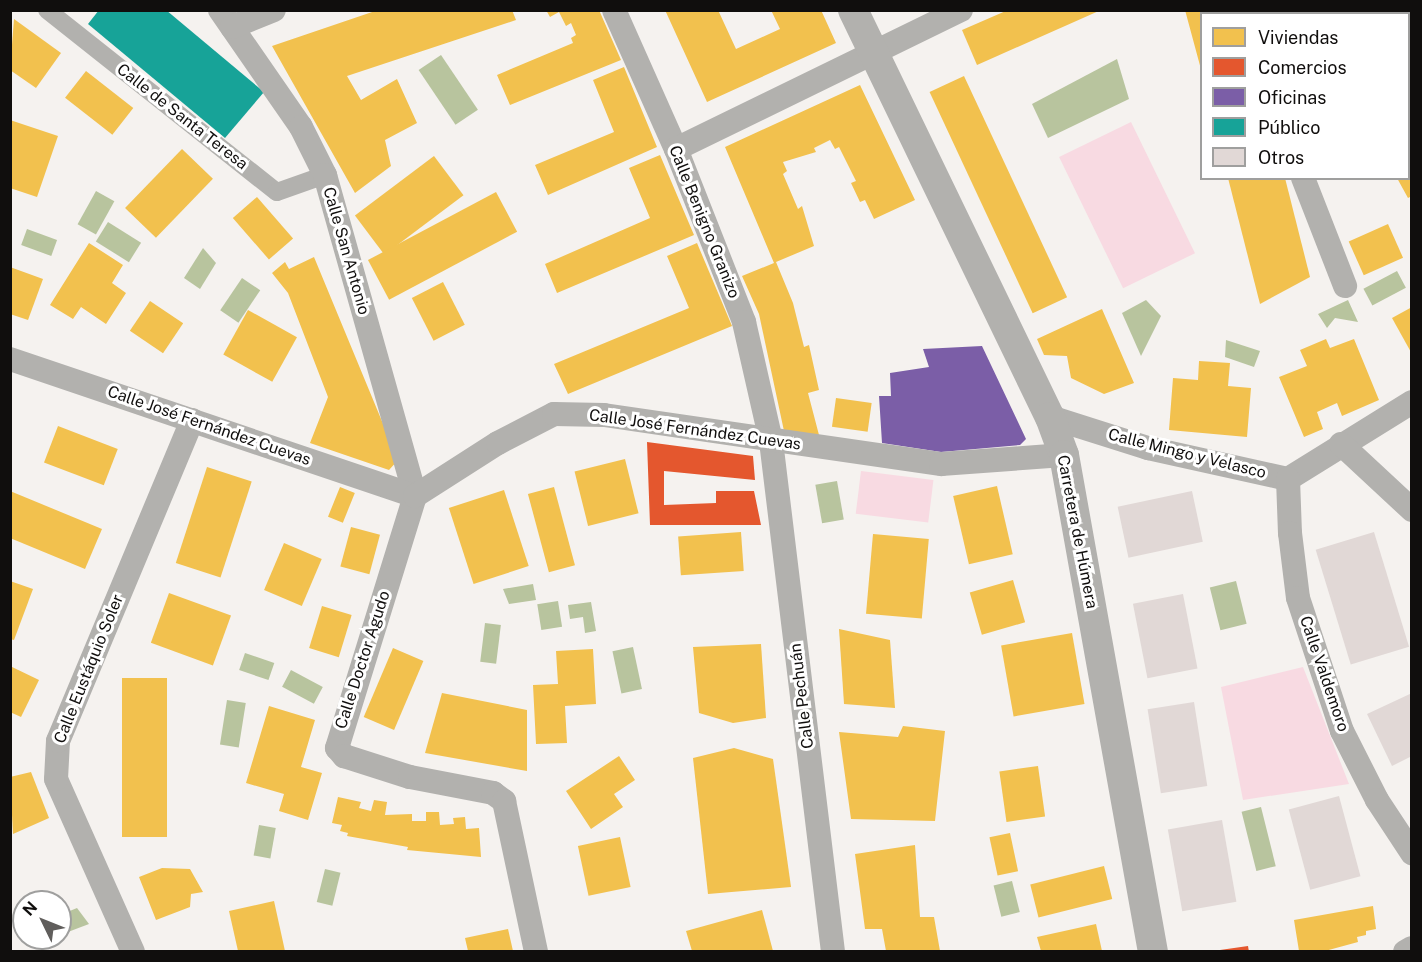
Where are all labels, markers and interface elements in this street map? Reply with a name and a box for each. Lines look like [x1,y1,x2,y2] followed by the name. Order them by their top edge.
[1200,12,1410,180] legend
[1258,27,1338,48] text: Viviendas
[1258,57,1347,78] text: Comercios
[113,60,251,174] street label: Calle de Santa Teresa
[1258,87,1326,108] text: Oficinas
[1258,117,1320,138] text: Público
[665,143,743,301] street label: Calle Benigno Granizo
[1258,147,1304,168] text: Otros
[319,185,373,317] street label: Calle San Antonio
[105,382,313,470] street label: Calle José Fernández Cuevas
[588,406,802,454] street label: Calle José Fernández Cuevas
[1106,425,1268,483] street label: Calle Mingo y Velasco
[1053,453,1101,611] street label: Carretera de Húmera
[332,588,394,732] street label: Calle Doctor Agudo
[50,592,128,746] street label: Calle Eustáquio Soler
[1295,613,1353,735] street label: Calle Valdemoro
[786,642,818,750] street label: Calle Pechuán
[12,890,72,950] north arrow
[19,898,41,920] text: N

